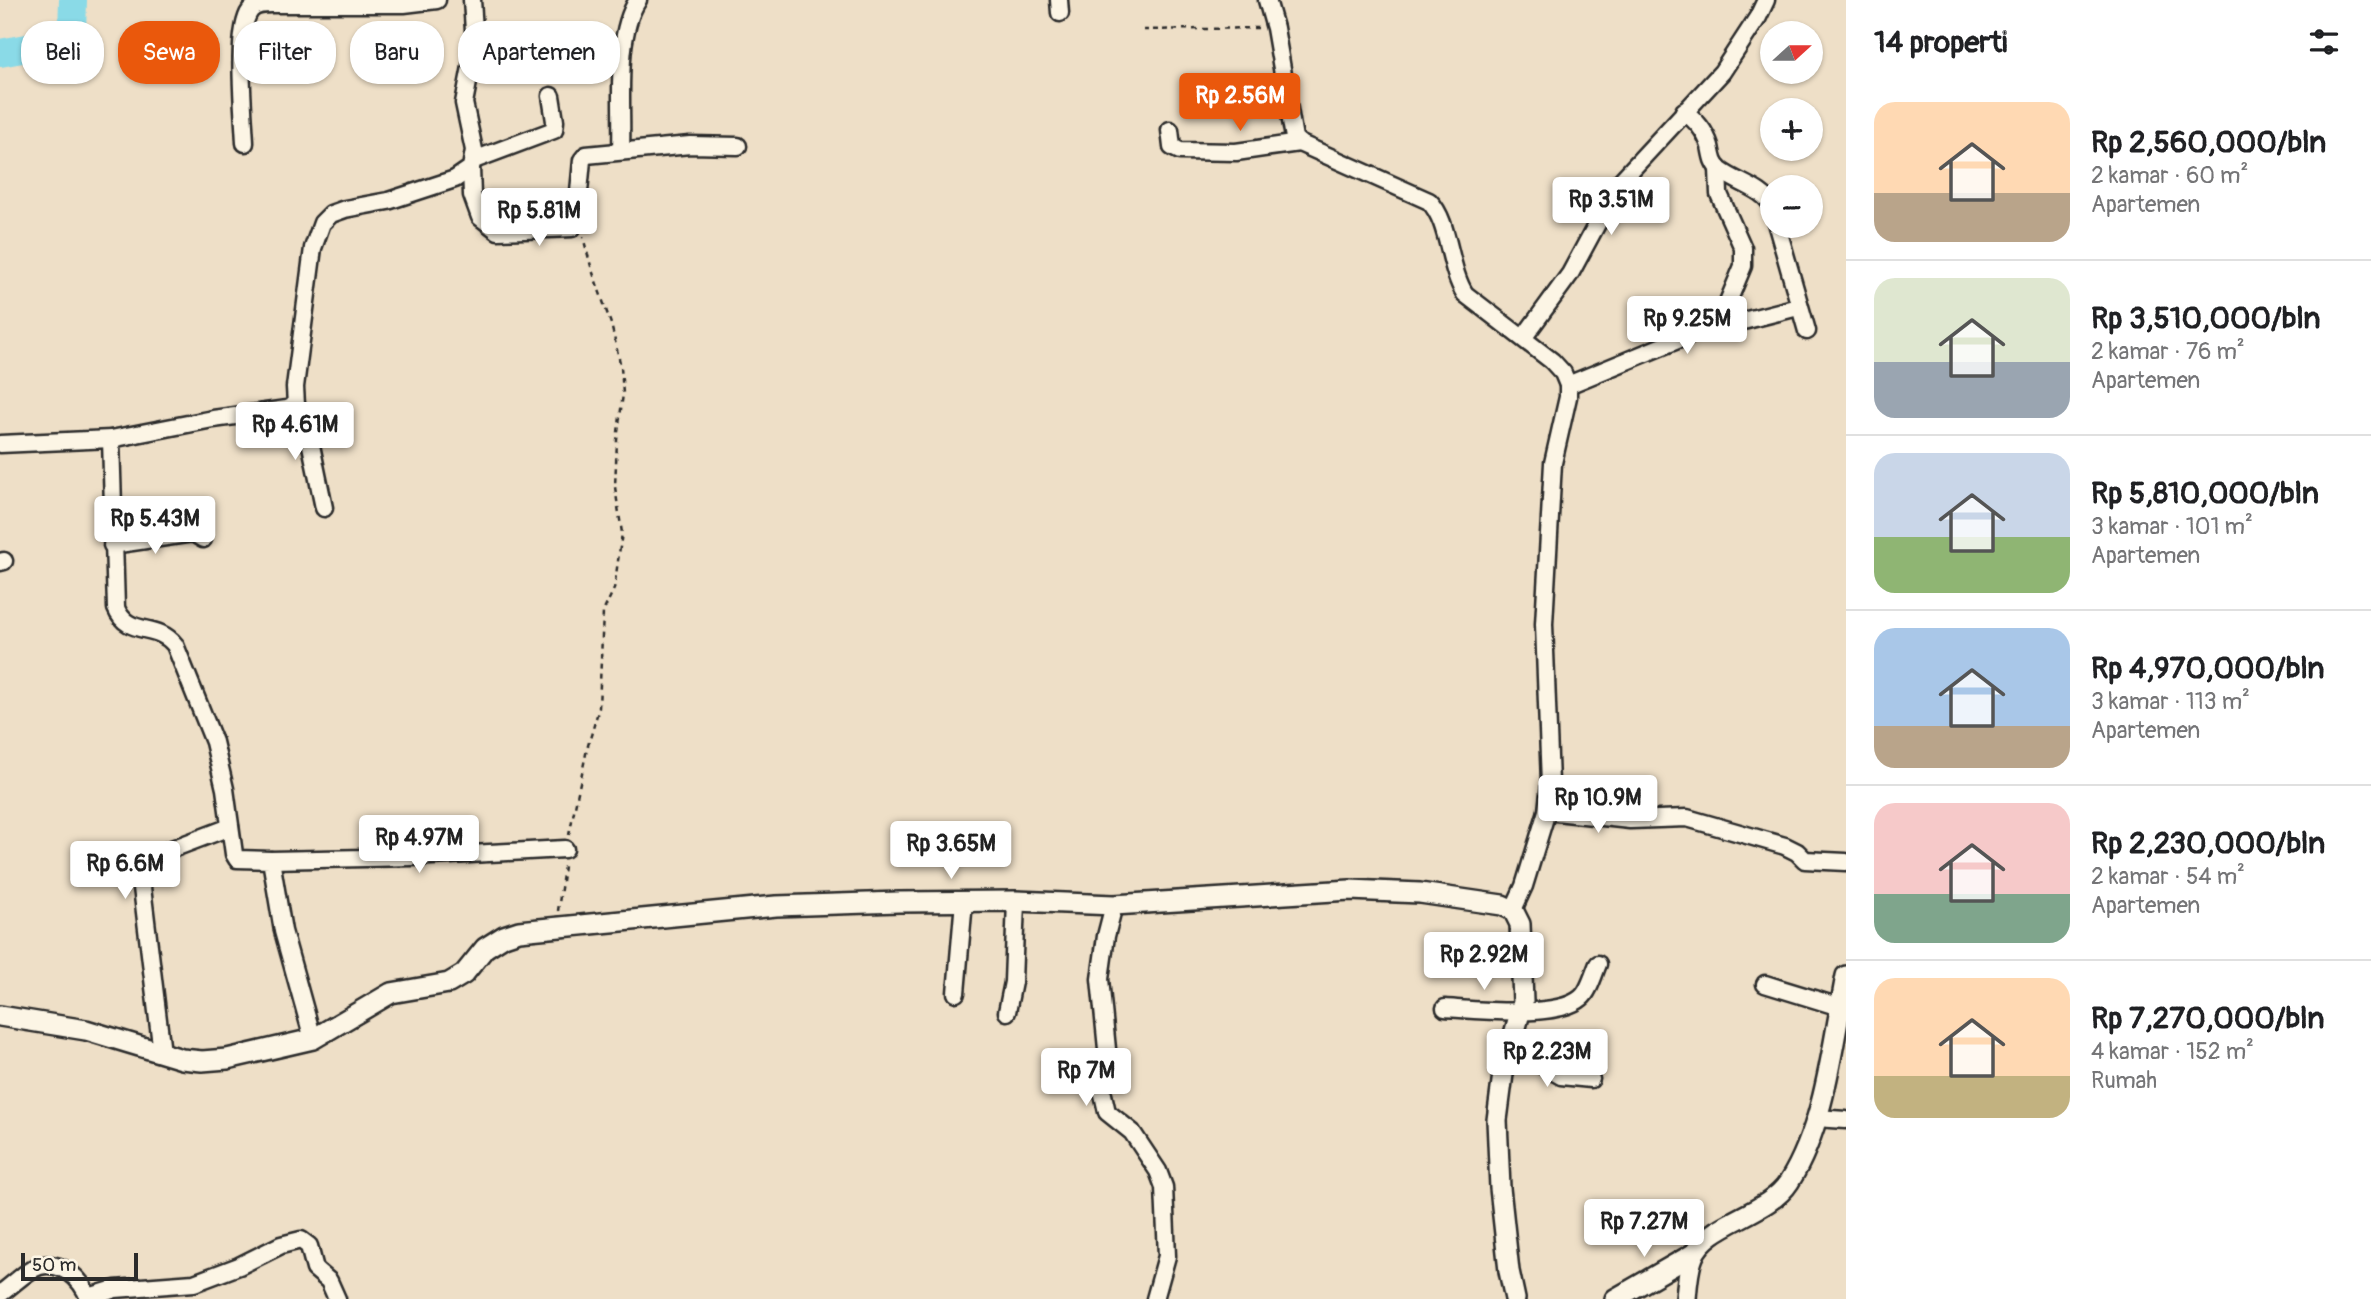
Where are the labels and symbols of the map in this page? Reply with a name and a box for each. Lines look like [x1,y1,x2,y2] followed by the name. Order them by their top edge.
[1760,21,1824,84] north arrow
[1168,74,1312,133] pin: Rp 2.56M
[1539,177,1683,237] pin: Rp 3.51M
[467,188,611,248] pin: Rp 5.81M
[1615,296,1759,356] pin: Rp 9.25M
[223,402,367,462] pin: Rp 4.61M
[83,496,227,556] pin: Rp 5.43M
[1526,776,1670,835] pin: Rp 10.9M
[347,816,491,875] pin: Rp 4.97M
[879,822,1023,881] pin: Rp 3.65M
[60,842,190,901] pin: Rp 6.6M
[1412,932,1556,992] pin: Rp 2.92M
[1475,1030,1619,1089] pin: Rp 2.23M
[1037,1048,1135,1108] pin: Rp 7M
[1572,1200,1716,1259] pin: Rp 7.27M
[21,1250,138,1282] scale bar

